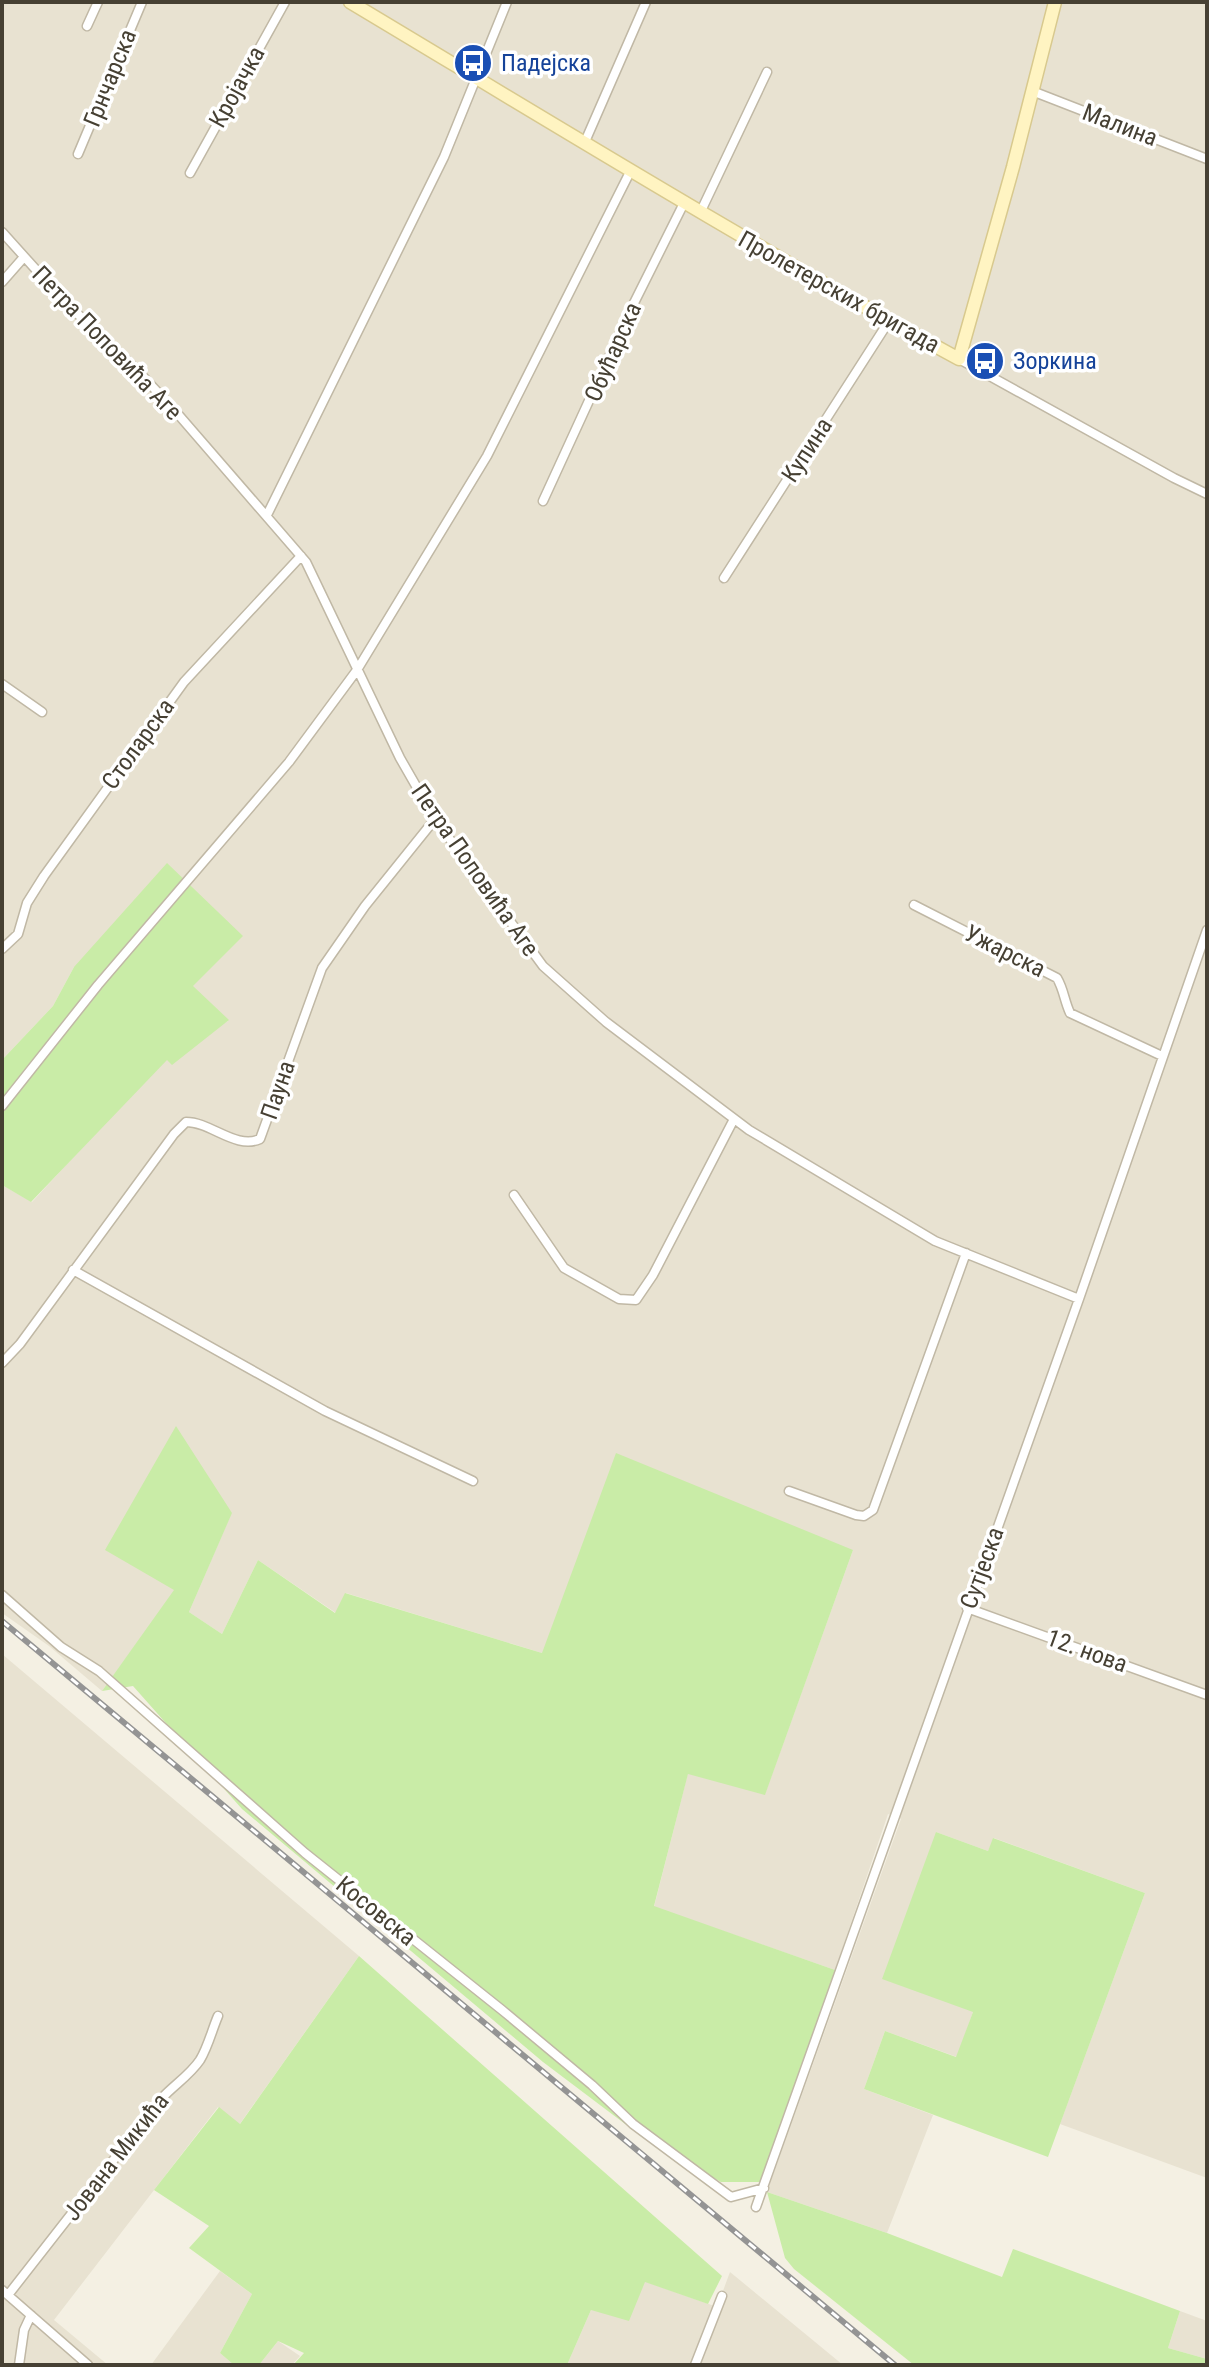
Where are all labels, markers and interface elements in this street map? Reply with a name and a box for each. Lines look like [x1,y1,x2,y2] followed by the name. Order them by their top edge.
[78,25,142,131] street label: Грнчарска
[203,42,271,132] street label: Кројачка
[452,42,494,84] bus stop icon: Падејска
[501,49,591,77] place label: Падејска
[1079,98,1161,152] street label: Малина
[734,225,944,359] street label: Пролетерских бригада
[26,260,188,426] street label: Петра Поповића Аге
[579,298,647,406] street label: Обућарска
[964,340,1006,382] bus stop icon: Зоркина
[1013,347,1097,375] place label: Зоркина
[776,413,838,487] street label: Купина
[96,693,180,795] street label: Столарска
[405,779,545,961] street label: Петра Поповића Аге
[960,919,1050,983] street label: Ужарска
[255,1057,301,1123] street label: Пауна
[954,1523,1010,1613] street label: Сутјеска
[1043,1624,1131,1678] street label: 12. нова
[330,1870,422,1952] street label: Косовска
[58,2088,174,2226] street label: Јована Микића

